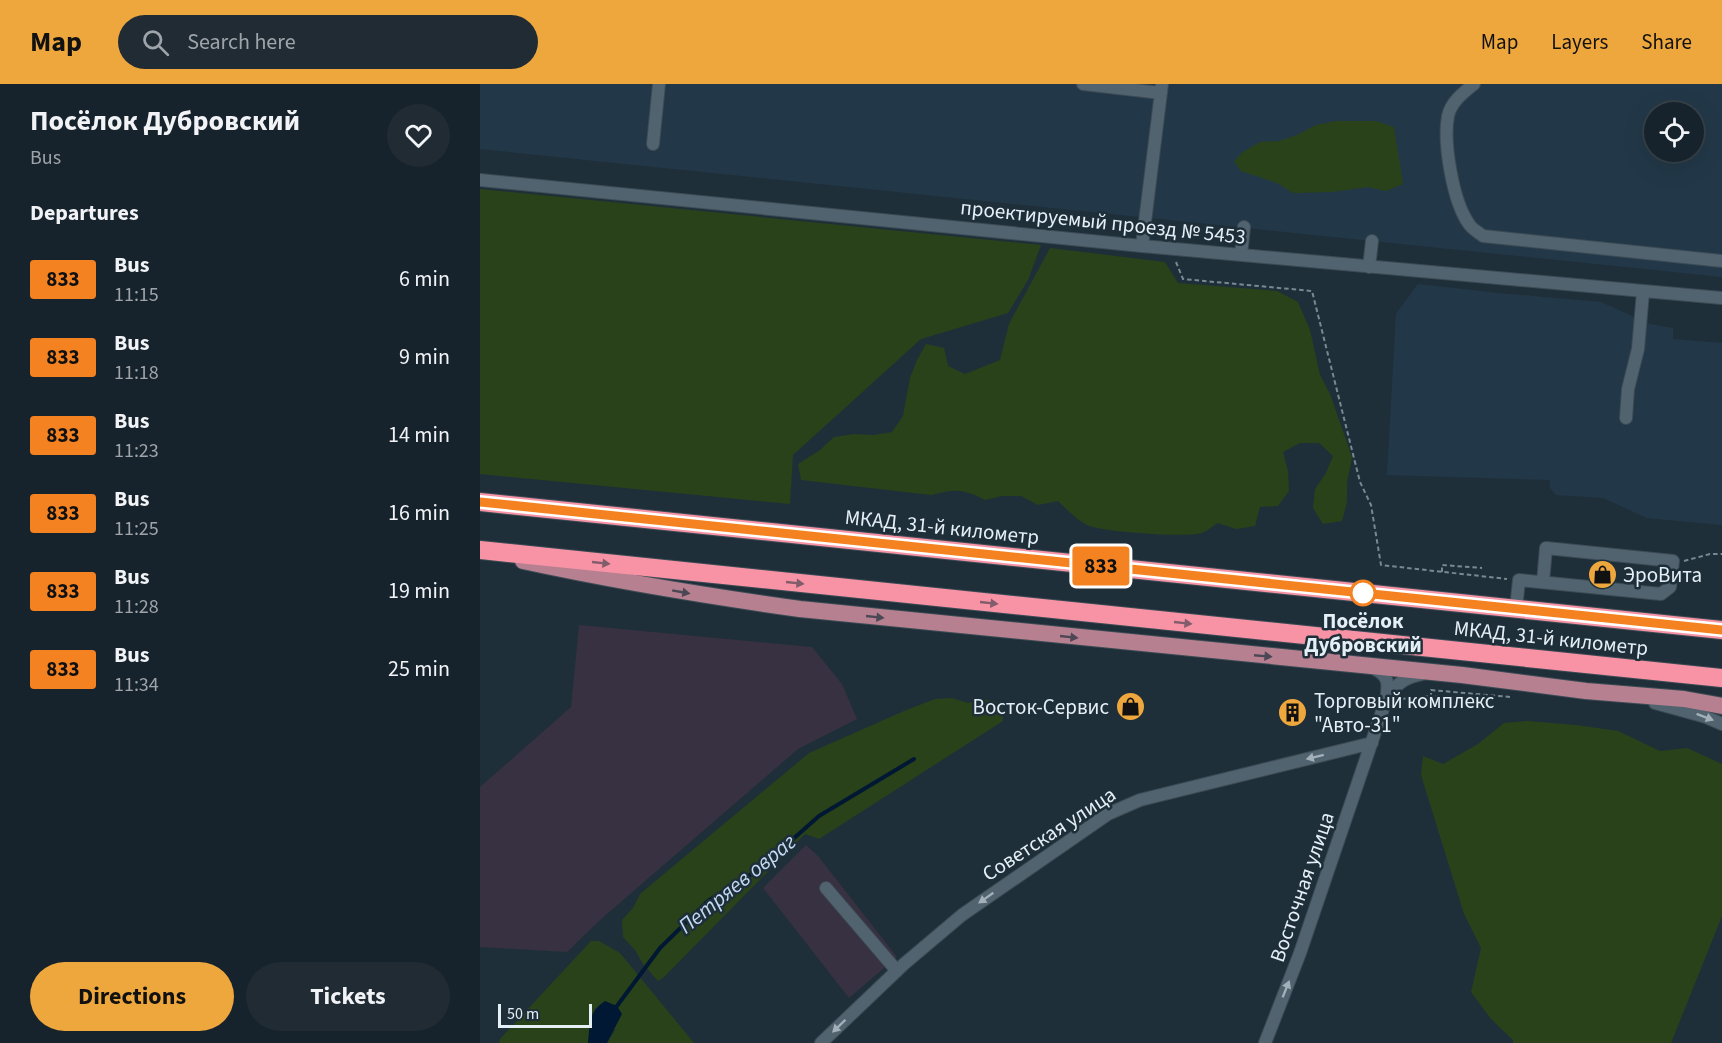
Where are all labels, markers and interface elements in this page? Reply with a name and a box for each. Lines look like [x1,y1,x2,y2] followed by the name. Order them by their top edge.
[118,15,538,69] search box
[30,22,82,62] text: Map
[139,26,172,59] icon: search
[187,26,296,58] text: Search here
[1481,27,1518,57] text: Map
[1551,27,1608,57] text: Layers
[1641,27,1692,57] text: Share
[30,101,300,141] text: Посёлок Дубровский
[1644,102,1704,162] map controls
[1644,102,1704,162] button: locate
[387,104,450,167] button: heart
[30,144,61,172] text: Bus
[959,192,1247,252] street label: проектируемый проезд № 5453
[30,197,139,229] text: Departures
[114,249,150,281] text: Bus
[399,263,450,295] text: 6 min
[46,264,80,294] text: 833
[114,281,159,309] text: 11:15
[114,327,150,359] text: Bus
[399,341,450,373] text: 9 min
[46,342,80,372] text: 833
[114,359,159,387] text: 11:18
[114,405,150,437] text: Bus
[388,419,450,451] text: 14 min
[46,420,80,450] text: 833
[114,437,159,465] text: 11:23
[114,483,150,515] text: Bus
[388,497,450,529] text: 16 min
[46,498,80,528] text: 833
[843,502,1041,552] street label: МКАД, 31-й километр
[114,515,159,543] text: 11:25
[1066,546,1136,586] line badge: 833
[1084,551,1118,581] text: 833
[591,558,610,568] one-way arrow
[1586,559,1618,591] shop icon: ЭроВита
[1623,560,1702,590] place label: ЭроВита
[114,561,150,593] text: Bus
[388,575,450,607] text: 19 min
[46,576,80,606] text: 833
[785,578,804,588] one-way arrow
[1350,580,1376,606] marker: Посёлок Дубровский
[672,587,691,596] one-way arrow
[114,593,159,621] text: 11:28
[979,598,998,608] one-way arrow
[1304,606,1422,660] place label: Посёлок Дубровский
[865,612,884,622] one-way arrow
[1452,613,1650,663] street label: МКАД, 31-й километр
[1173,618,1192,628] one-way arrow
[1059,632,1078,642] one-way arrow
[114,639,150,671] text: Bus
[1253,651,1272,661] one-way arrow
[388,653,450,685] text: 25 min
[46,654,80,684] text: 833
[114,671,159,699] text: 11:34
[1314,686,1495,740] place label: Торговый комплекс "Авто-31"
[1114,691,1146,723] shop icon: Восток-Сервис
[973,692,1109,722] place label: Восток-Сервис
[1277,697,1309,729] building icon: Торговый комплекс "Авто-31"
[1696,712,1714,722] one-way arrow
[1306,752,1324,762] one-way arrow
[976,779,1122,889] street label: Советская улица
[1262,808,1342,966] street label: Восточная улица
[671,826,803,942] water label: Петряев овраг
[979,892,995,904] one-way arrow
[30,962,234,1031] button: Directions
[246,962,450,1031] button: Tickets
[1282,979,1292,997] one-way arrow
[498,1001,592,1028] scale bar
[507,1003,539,1025] text: 50 m
[832,1019,847,1033] one-way arrow

